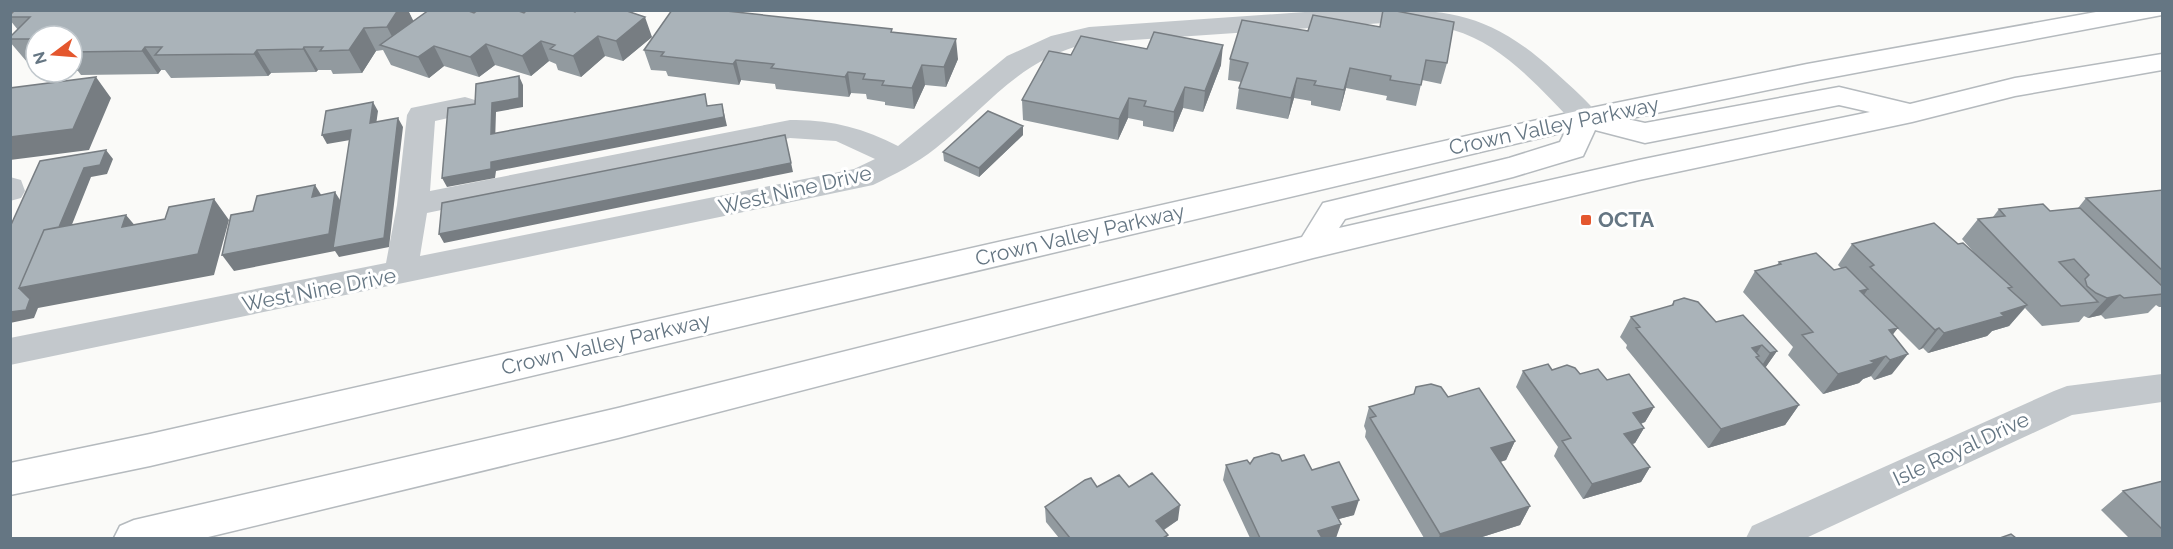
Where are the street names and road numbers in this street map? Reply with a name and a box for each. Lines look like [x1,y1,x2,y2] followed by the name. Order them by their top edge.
[1447,91,1661,160] street label: Crown Valley Parkway
[716,160,874,219] street label: West Nine Drive
[973,198,1187,271] street label: Crown Valley Parkway
[240,262,398,317] street label: West Nine Drive
[499,307,713,380] street label: Crown Valley Parkway
[1889,406,2033,491] street label: Isle Royal Drive

